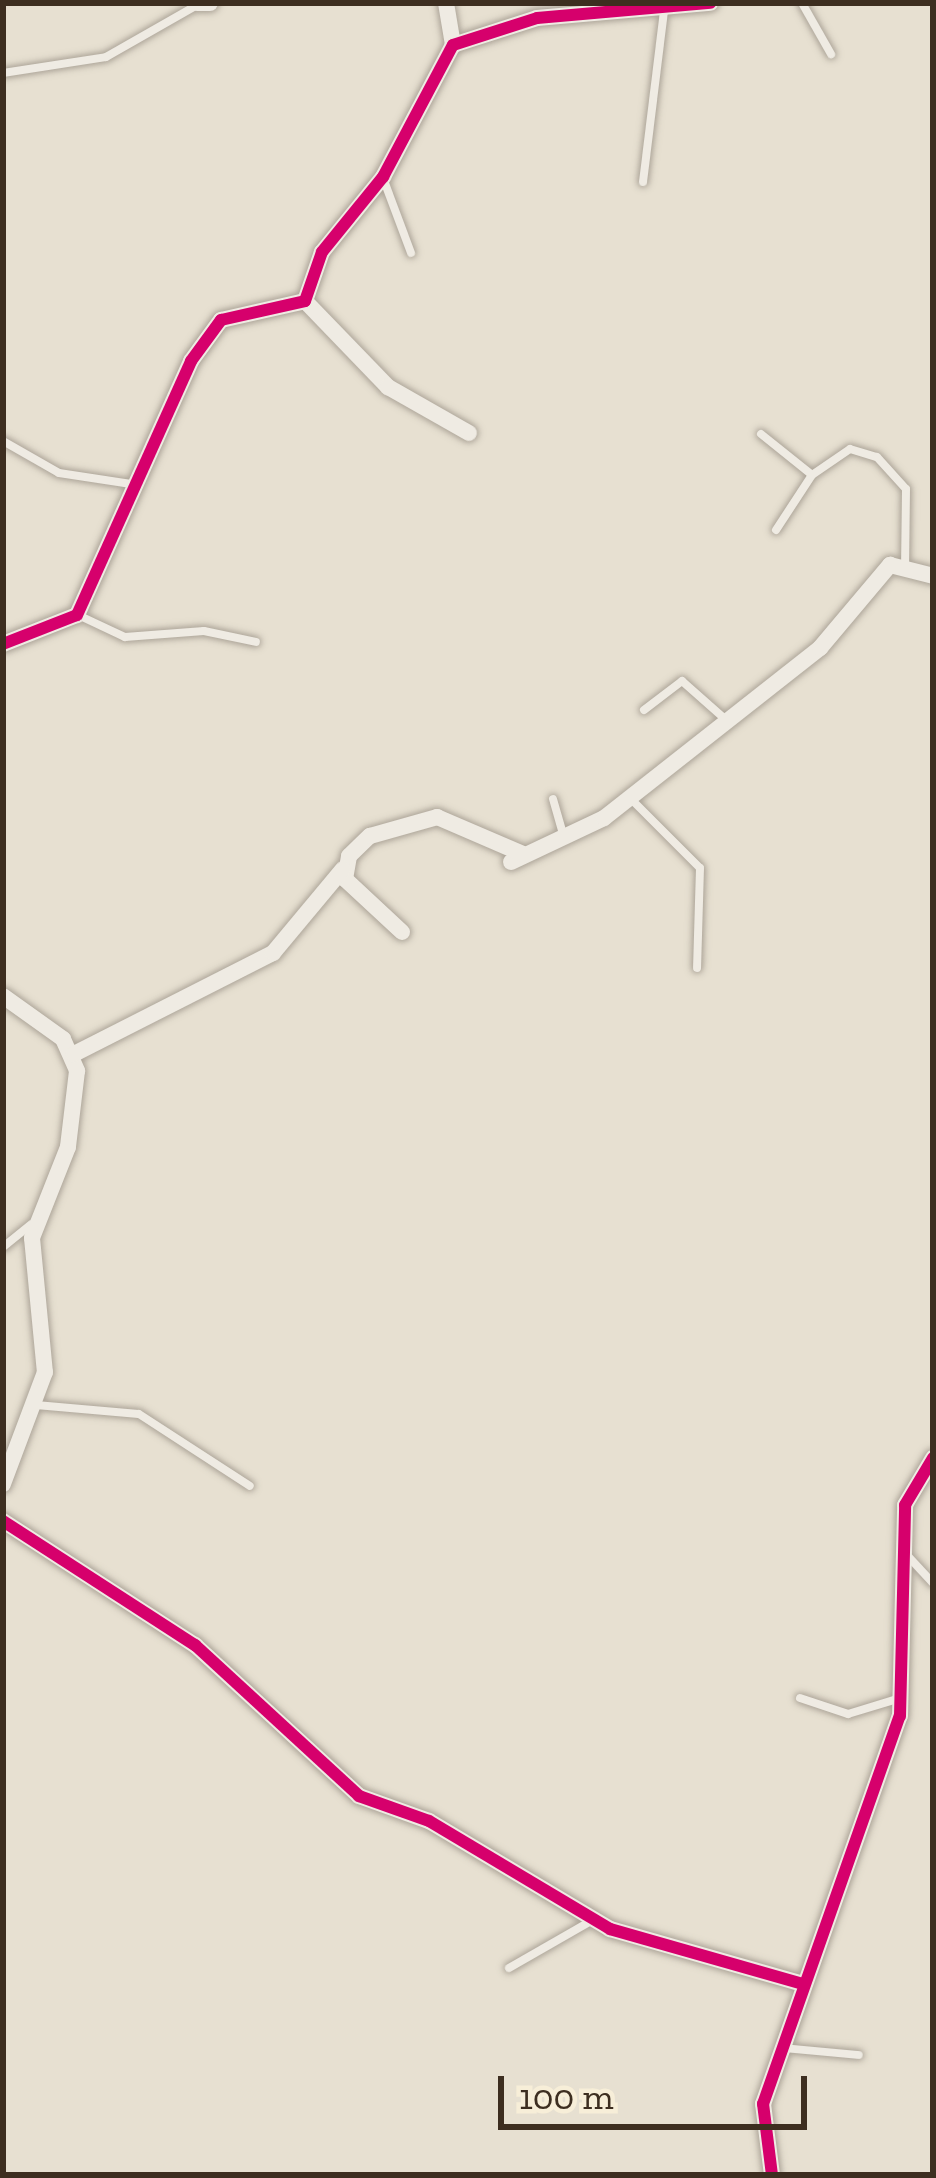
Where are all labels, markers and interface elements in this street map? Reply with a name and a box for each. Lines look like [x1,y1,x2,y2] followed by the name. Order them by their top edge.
[504,2052,813,2126] scale bar
[519,2075,614,2118] text: 100 m

